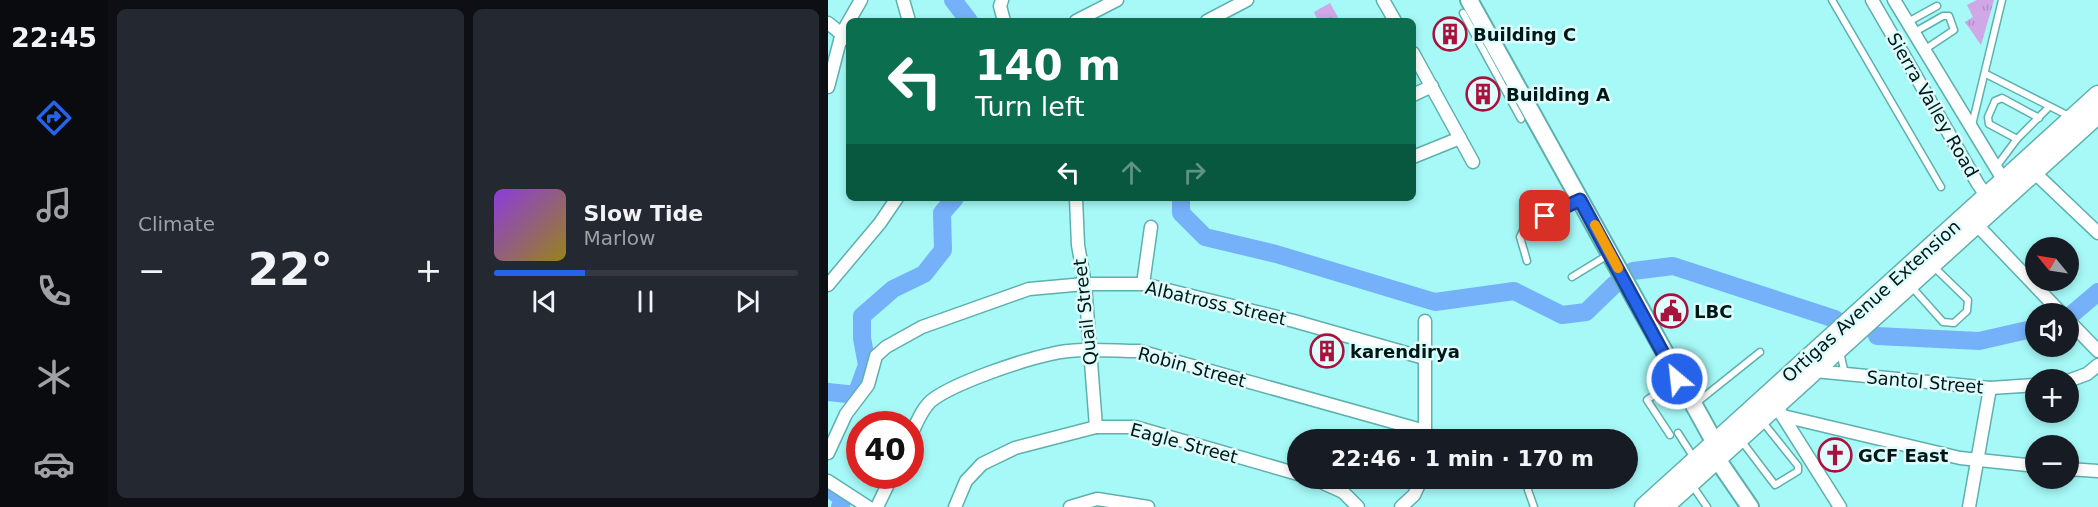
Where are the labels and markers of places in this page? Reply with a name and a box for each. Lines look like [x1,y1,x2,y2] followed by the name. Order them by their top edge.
[1432,16,1468,52] building icon: Building C
[1473,24,1576,45] place label: Building C
[1465,76,1501,112] building icon: Building A
[1506,84,1610,105] place label: Building A
[1519,190,1570,241] pin
[1653,293,1689,329] public building icon: LBC
[1694,301,1732,322] place label: LBC
[1309,333,1345,369] building icon: karendirya
[1350,341,1460,362] place label: karendirya
[1817,437,1853,473] church icon: GCF East
[1858,445,1949,466] place label: GCF East

